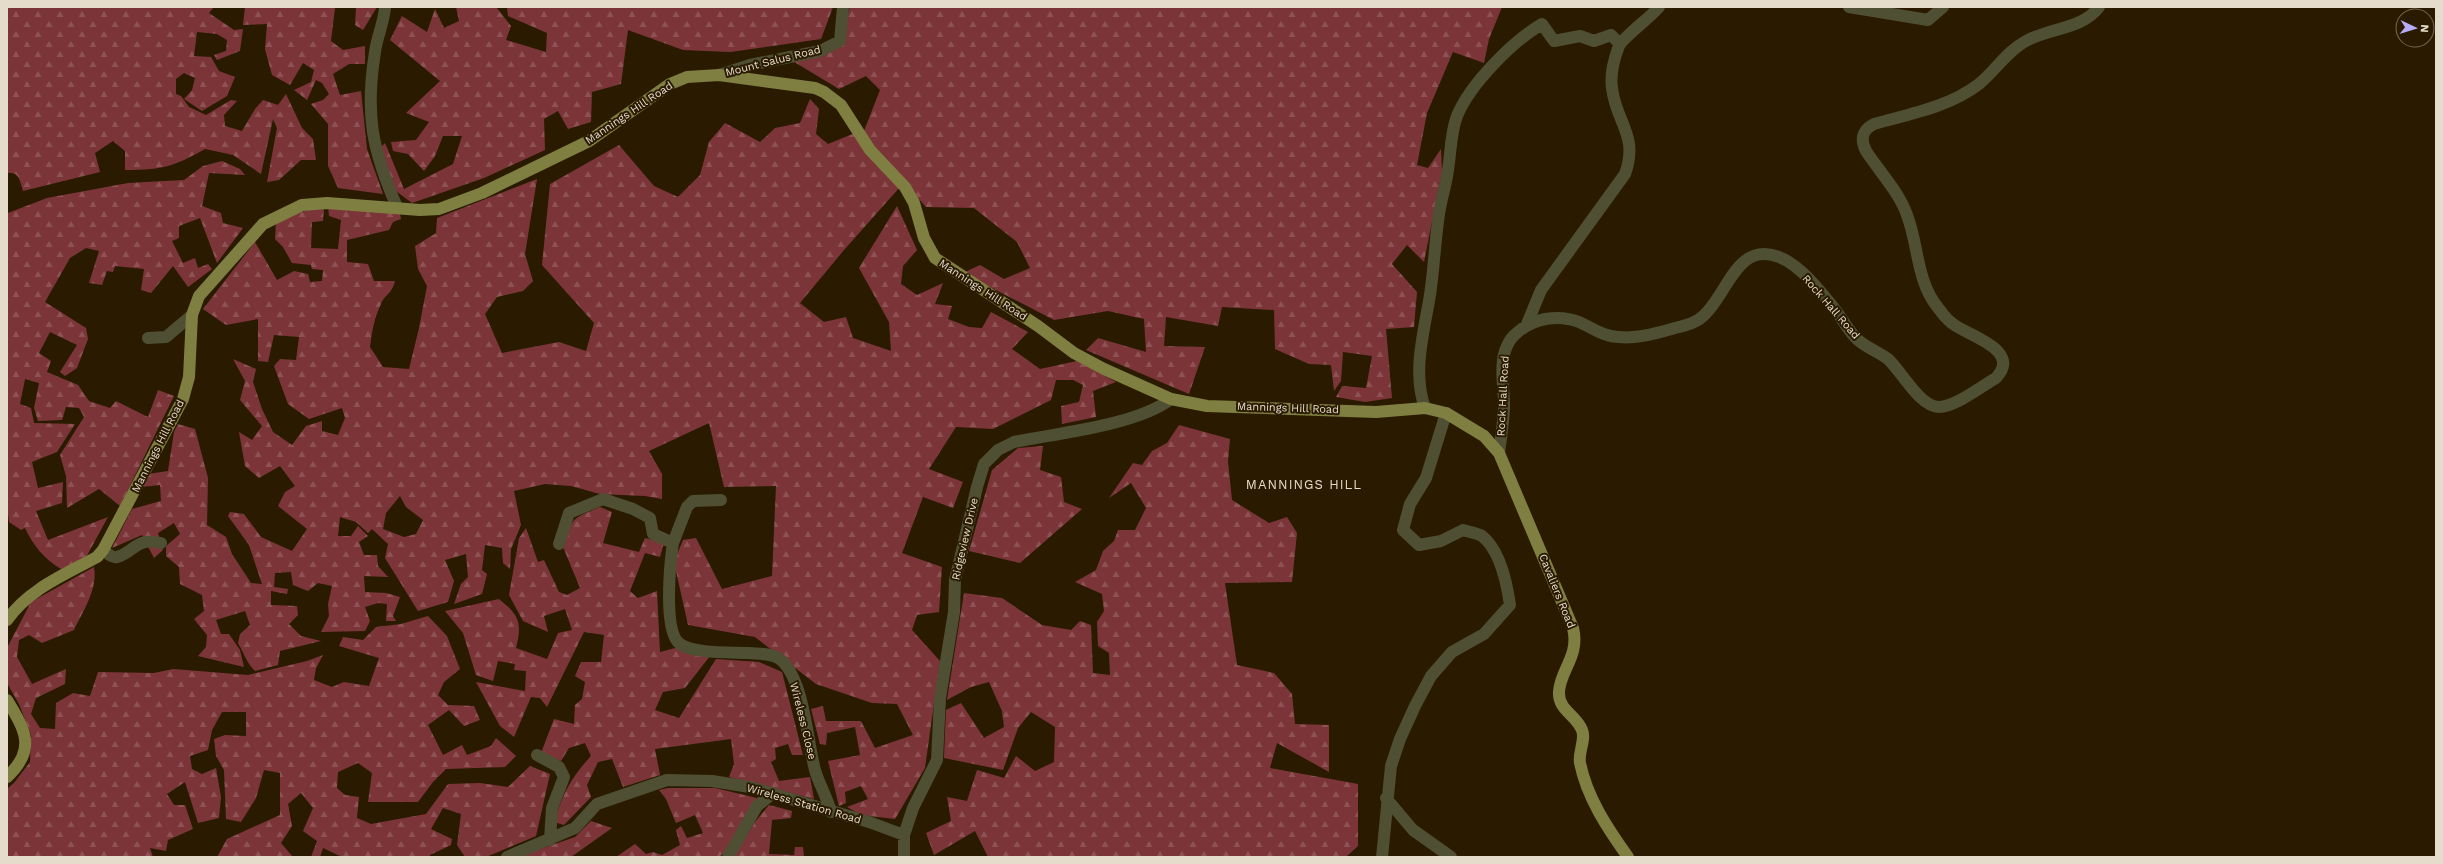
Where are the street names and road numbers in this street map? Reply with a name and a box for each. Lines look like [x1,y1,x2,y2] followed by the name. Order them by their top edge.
[724,43,822,79] street label: Mount Salus Road
[583,79,675,147] street label: Mannings Hill Road
[937,257,1029,323] street label: Mannings Hill Road
[1800,272,1862,342] street label: Rock Hall Road
[1494,355,1512,437] street label: Rock Hall Road
[129,397,187,495] street label: Mannings Hill Road
[1237,400,1339,416] street label: Mannings Hill Road
[949,497,981,581] street label: Ridgeview Drive
[1536,552,1578,630] street label: Cavaliers Road
[787,681,819,761] street label: Wireless Close
[745,781,863,827] street label: Wireless Station Road

